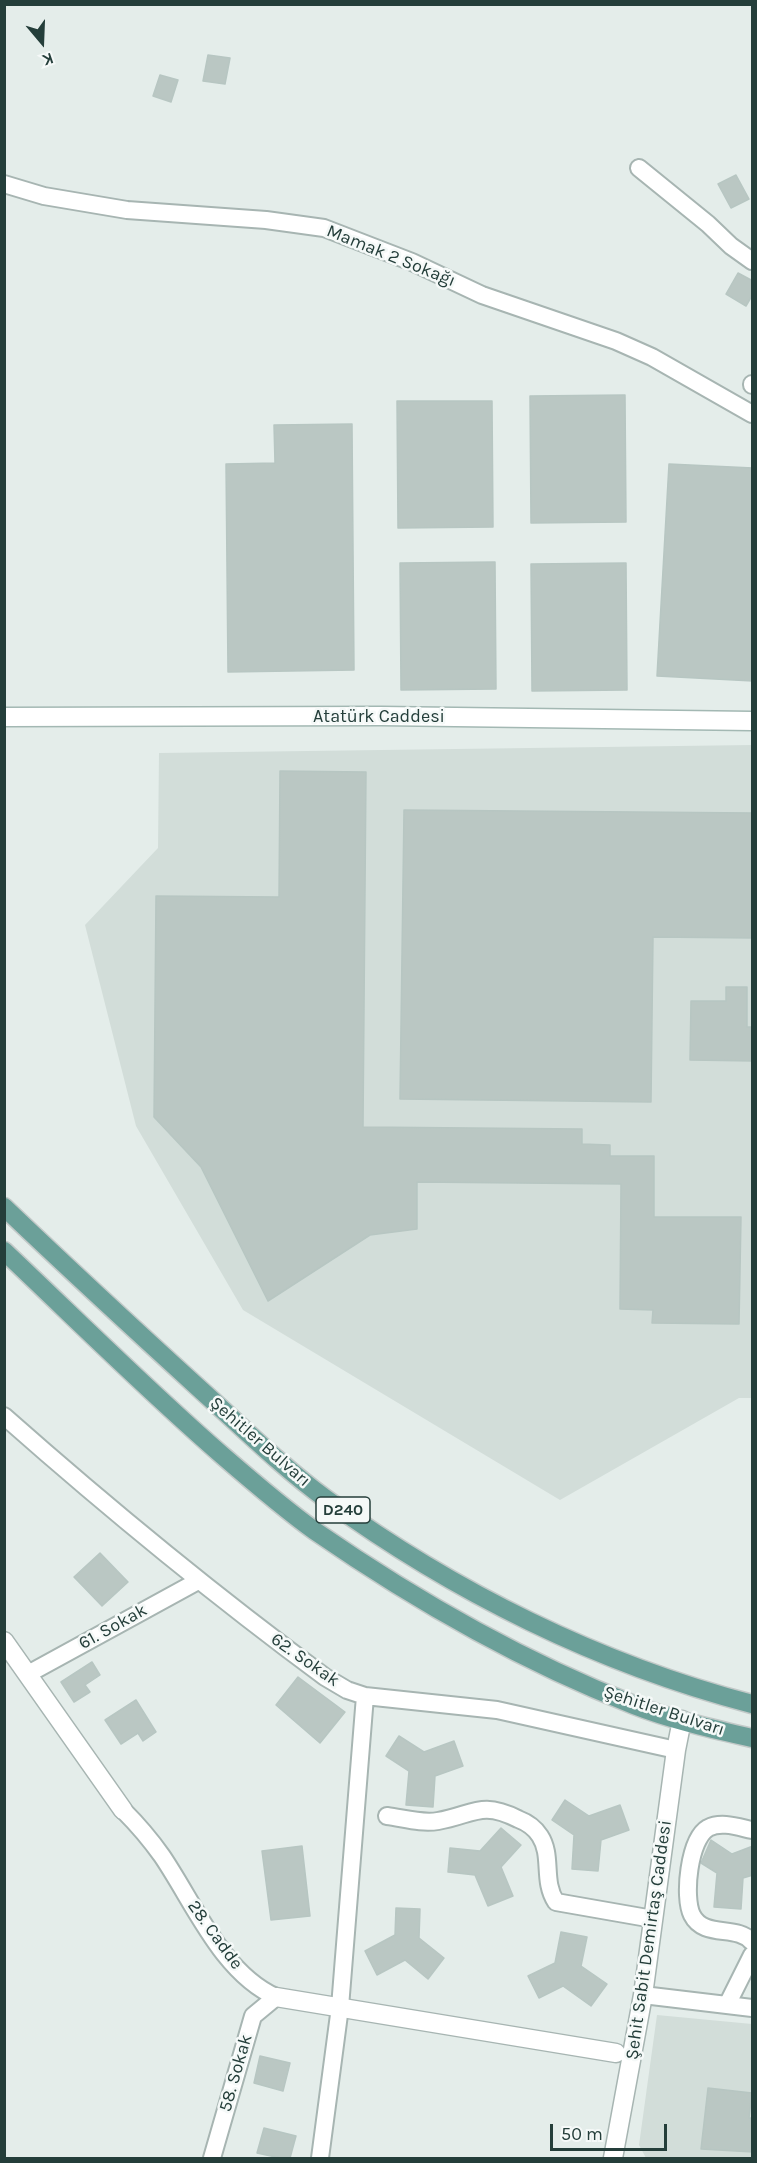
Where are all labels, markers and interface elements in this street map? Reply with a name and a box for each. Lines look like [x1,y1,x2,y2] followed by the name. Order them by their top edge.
[12,12,72,72] north arrow
[40,49,56,70] text: K
[323,220,459,292] street label: Mamak 2 Sokağı
[313,706,445,728] street label: Atatürk Caddesi
[205,1392,315,1492] street label: Şehitler Bulvarı
[316,1497,370,1523] road number: D240
[75,1599,151,1655] street label: 61. Sokak
[266,1628,344,1692] street label: 62. Sokak
[601,1681,727,1741] street label: Şehitler Bulvarı
[621,1819,677,2061] street label: Şehit Sabit Demirtaş Caddesi
[183,1896,247,1974] street label: 28. Cadde
[215,2032,257,2114] street label: 58. Sokak
[553,2112,670,2150] scale bar
[561,2123,603,2145] text: 50 m

